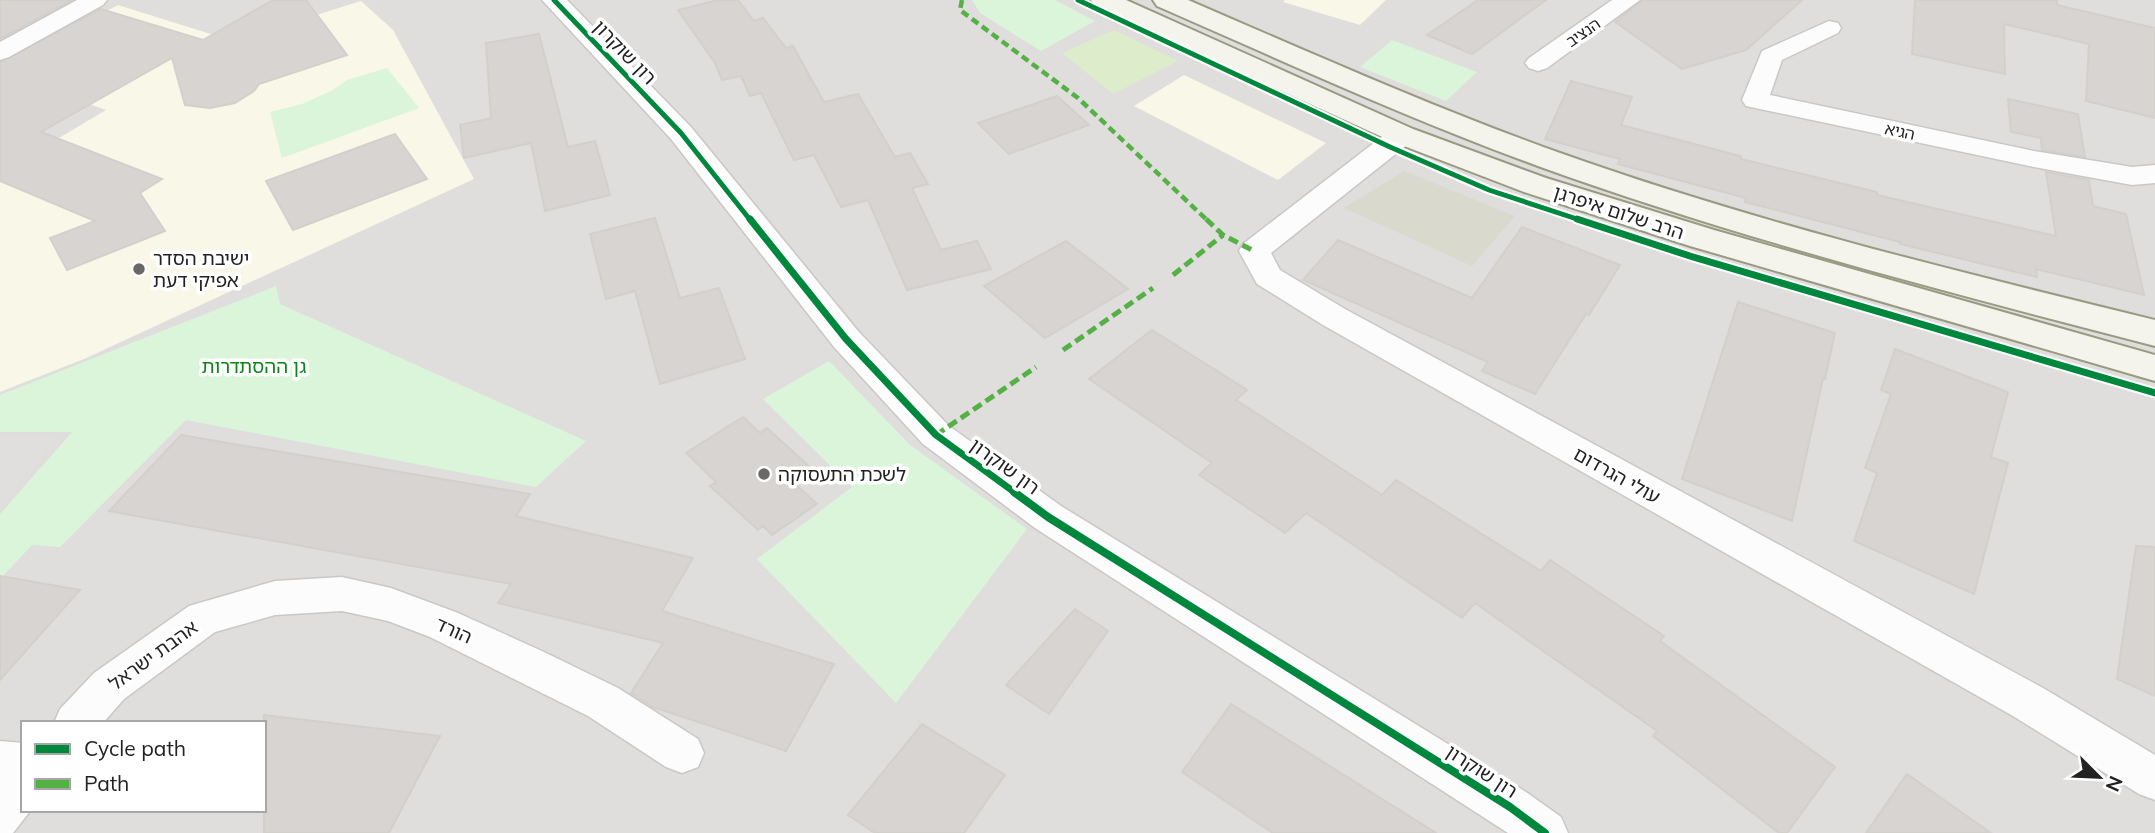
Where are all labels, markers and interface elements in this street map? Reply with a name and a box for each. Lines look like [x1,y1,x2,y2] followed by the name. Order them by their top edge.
[1562,13,1604,51] street label: הנציב
[588,15,662,89] street label: רון שוקרון
[1883,118,1917,144] street label: הגיא
[1551,180,1687,244] street label: הרב שלום איפרגן
[153,246,249,292] place label: ישיבת הסדר אפיקי דעת
[131,261,147,277] marker: ישיבת הסדר אפיקי דעת
[202,354,306,378] park label: גן ההסתדרות
[965,433,1045,499] street label: רון שוקרון
[1570,441,1664,509] street label: עולי הגרדום
[778,462,906,486] place label: לשכת התעסוקה
[756,466,772,482] marker: לשכת התעסוקה
[432,611,476,649] street label: הורד
[104,615,202,695] street label: אהבת ישראל
[21,721,266,812] legend
[84,735,186,761] text: Cycle path
[1442,739,1522,803] street label: רון שוקרון
[2064,742,2134,812] north arrow
[84,770,129,796] text: Path
[2101,772,2128,795] text: N

